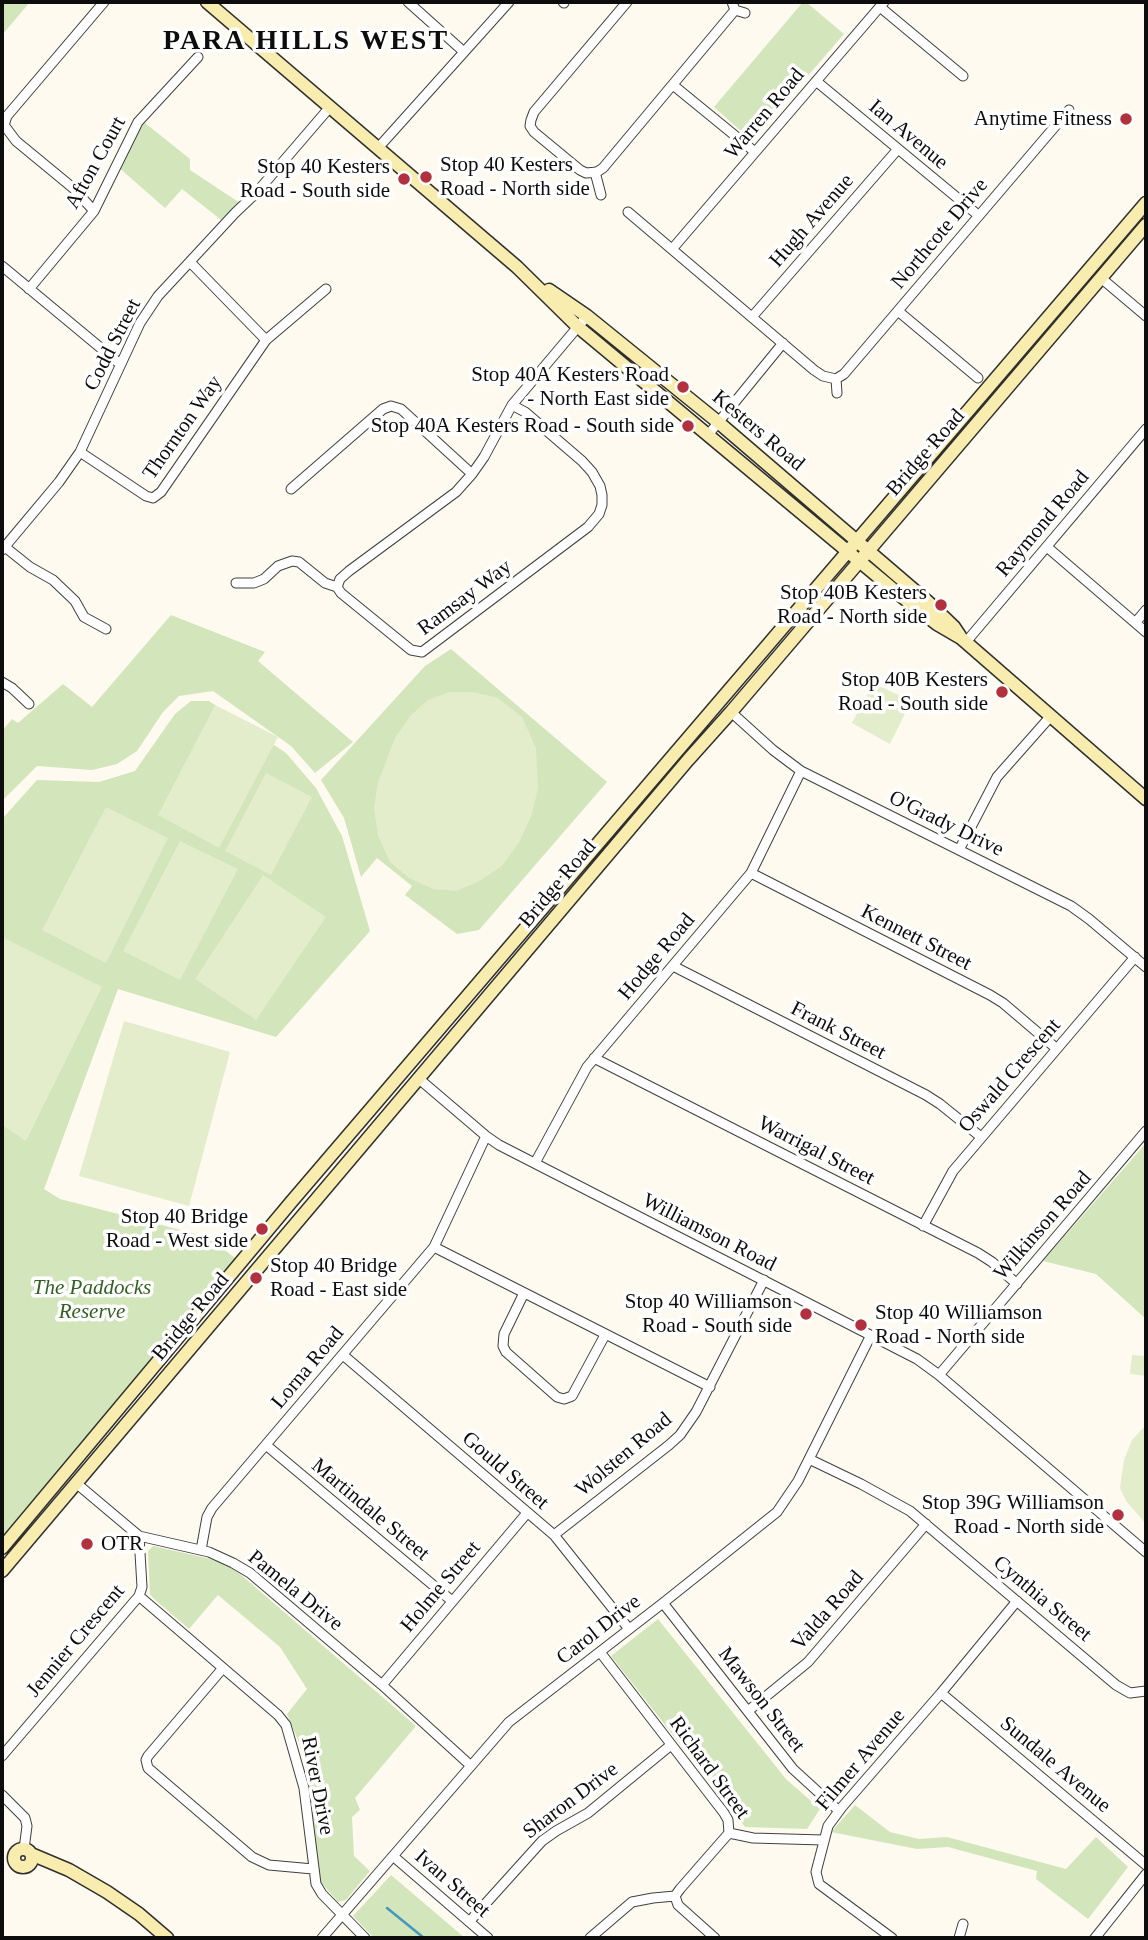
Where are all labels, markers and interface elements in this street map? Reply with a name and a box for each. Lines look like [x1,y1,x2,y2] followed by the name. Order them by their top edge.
[165,25,447,59] district label: PARA HILLS WEST
[720,63,810,165] street label: Warren Road
[863,95,953,175] street label: Ian Avenue
[974,106,1112,132] place label: Anytime Fitness
[1118,111,1134,127] marker: Anytime Fitness
[60,112,132,214] street label: Afton Court
[440,152,590,202] place label: Stop 40 Kesters Road - North side
[240,154,390,204] place label: Stop 40 Kesters Road - South side
[418,169,434,185] marker: Stop 40 Kesters Road - North side
[765,169,859,273] street label: Hugh Avenue
[396,171,412,187] marker: Stop 40 Kesters Road - South side
[886,173,994,295] street label: Northcote Drive
[79,295,147,395] street label: Codd Street
[471,362,669,412] place label: Stop 40A Kesters Road - North East side
[138,371,228,485] street label: Thornton Way
[675,379,691,395] marker: Stop 40A Kesters Road - North East side
[707,385,809,477] street label: Kesters Road
[881,404,971,502] street label: Bridge Road
[371,413,674,439] place label: Stop 40A Kesters Road - South side
[680,418,696,434] marker: Stop 40A Kesters Road - South side
[991,466,1095,582] street label: Raymond Road
[413,555,517,641] street label: Ramsay Way
[777,580,927,630] place label: Stop 40B Kesters Road - North side
[933,597,949,613] marker: Stop 40B Kesters Road - North side
[838,667,988,717] place label: Stop 40B Kesters Road - South side
[994,684,1010,700] marker: Stop 40B Kesters Road - South side
[885,785,1007,863] street label: O'Grady Drive
[514,835,602,933] street label: Bridge Road
[857,899,975,977] street label: Kennett Street
[613,908,701,1006] street label: Hodge Road
[786,996,890,1066] street label: Frank Street
[954,1014,1066,1138] street label: Oswald Crescent
[754,1111,878,1191] street label: Warrigal Street
[989,1166,1097,1286] street label: Wilkinson Road
[638,1188,780,1278] street label: Williamson Road
[106,1204,248,1254] place label: Stop 40 Bridge Road - West side
[254,1221,270,1237] marker: Stop 40 Bridge Road - West side
[270,1253,407,1303] place label: Stop 40 Bridge Road - East side
[147,1268,235,1366] street label: Bridge Road
[248,1270,264,1286] marker: Stop 40 Bridge Road - East side
[33,1275,151,1325] park label: The Paddocks Reserve
[625,1289,792,1339] place label: Stop 40 Williamson Road - South side
[875,1300,1042,1350] place label: Stop 40 Williamson Road - North side
[798,1306,814,1322] marker: Stop 40 Williamson Road - South side
[853,1317,869,1333] marker: Stop 40 Williamson Road - North side
[266,1322,350,1414] street label: Lorna Road
[571,1407,677,1503] street label: Wolsten Road
[456,1426,554,1516] street label: Gould Street
[306,1453,434,1567] street label: Martindale Street
[922,1490,1104,1540] place label: Stop 39G Williamson Road - North side
[1110,1507,1126,1523] marker: Stop 39G Williamson Road - North side
[101,1531,143,1557] place label: OTR
[79,1536,95,1552] marker: OTR
[396,1536,486,1638] street label: Holme Street
[242,1545,348,1637] street label: Pamela Drive
[988,1551,1096,1647] street label: Cynthia Street
[787,1566,869,1656] street label: Valda Road
[22,1580,130,1702] street label: Jennier Crescent
[552,1589,646,1671] street label: Carol Drive
[712,1642,810,1758] street label: Mawson Street
[811,1704,911,1816] street label: Filmer Avenue
[995,1711,1115,1819] street label: Sundale Avenue
[663,1712,755,1824] street label: Richard Street
[295,1735,339,1837] street label: River Drive
[518,1757,624,1845] street label: Sharon Drive
[409,1844,495,1924] street label: Ivan Street

